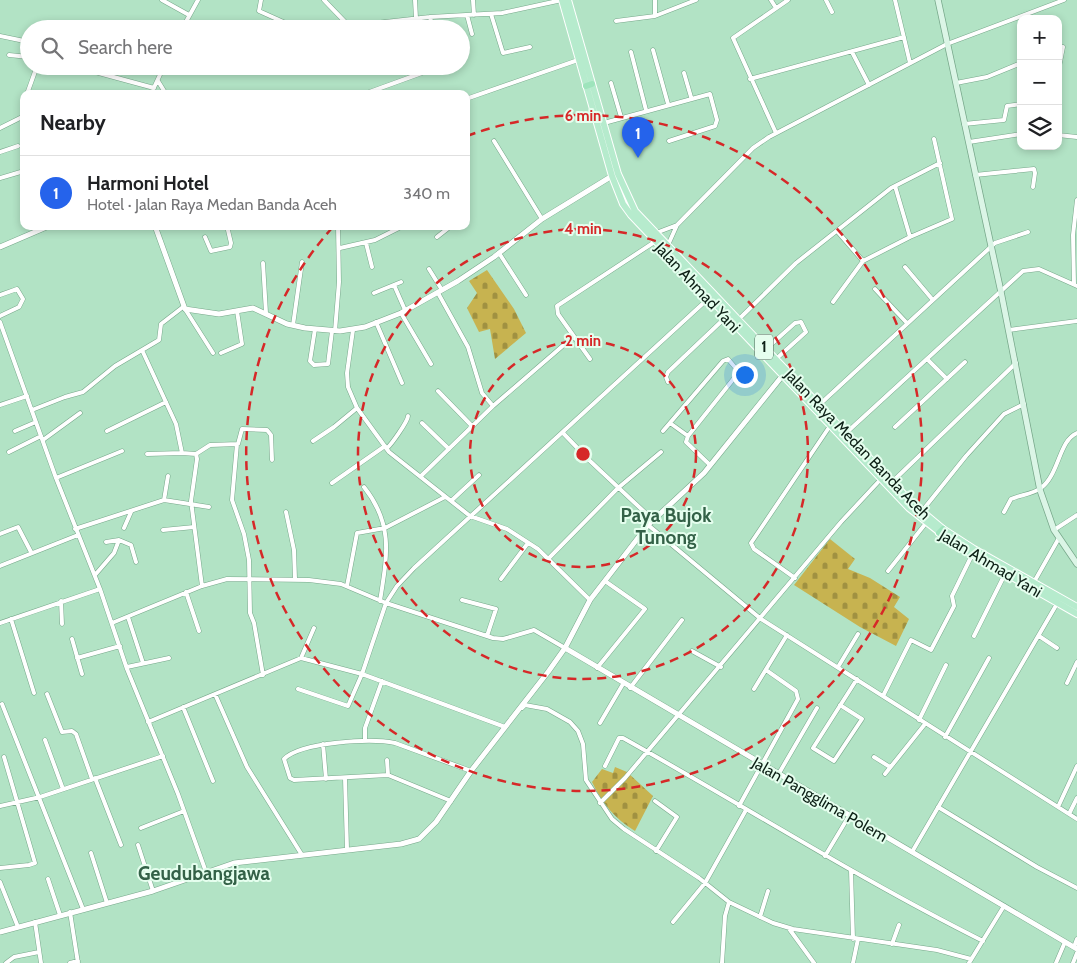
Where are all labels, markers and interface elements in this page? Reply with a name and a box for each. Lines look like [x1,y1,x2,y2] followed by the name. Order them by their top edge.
[1017,15,1062,150] map controls
[1017,15,1062,60] button: +
[20,20,470,75] search box
[38,34,66,62] icon: search
[78,36,172,59] text: Search here
[1017,60,1062,105] button: −
[1017,105,1062,150] button: layers
[565,107,601,125] text: 6 min
[40,110,106,135] text: Nearby
[622,117,654,158] pin: 1
[87,172,209,195] text: Harmoni Hotel
[53,184,59,203] text: 1
[403,184,450,203] text: 340 m
[87,195,337,214] text: Hotel · Jalan Raya Medan Banda Aceh
[564,220,602,238] text: 4 min
[650,238,744,336] street label: Jalan Ahmad Yani
[565,332,601,350] text: 2 min
[755,334,773,360] road number: 1
[732,362,758,388] your location
[780,364,935,524] street label: Jalan Raya Medan Banda Aceh
[574,445,592,463] centre of rings
[621,504,712,549] district label: Paya Bujok Tunong
[935,525,1045,602] street label: Jalan Ahmad Yani
[748,752,891,846] street label: Jalan Pangglima Polem
[138,862,270,885] district label: Geudubangjawa

